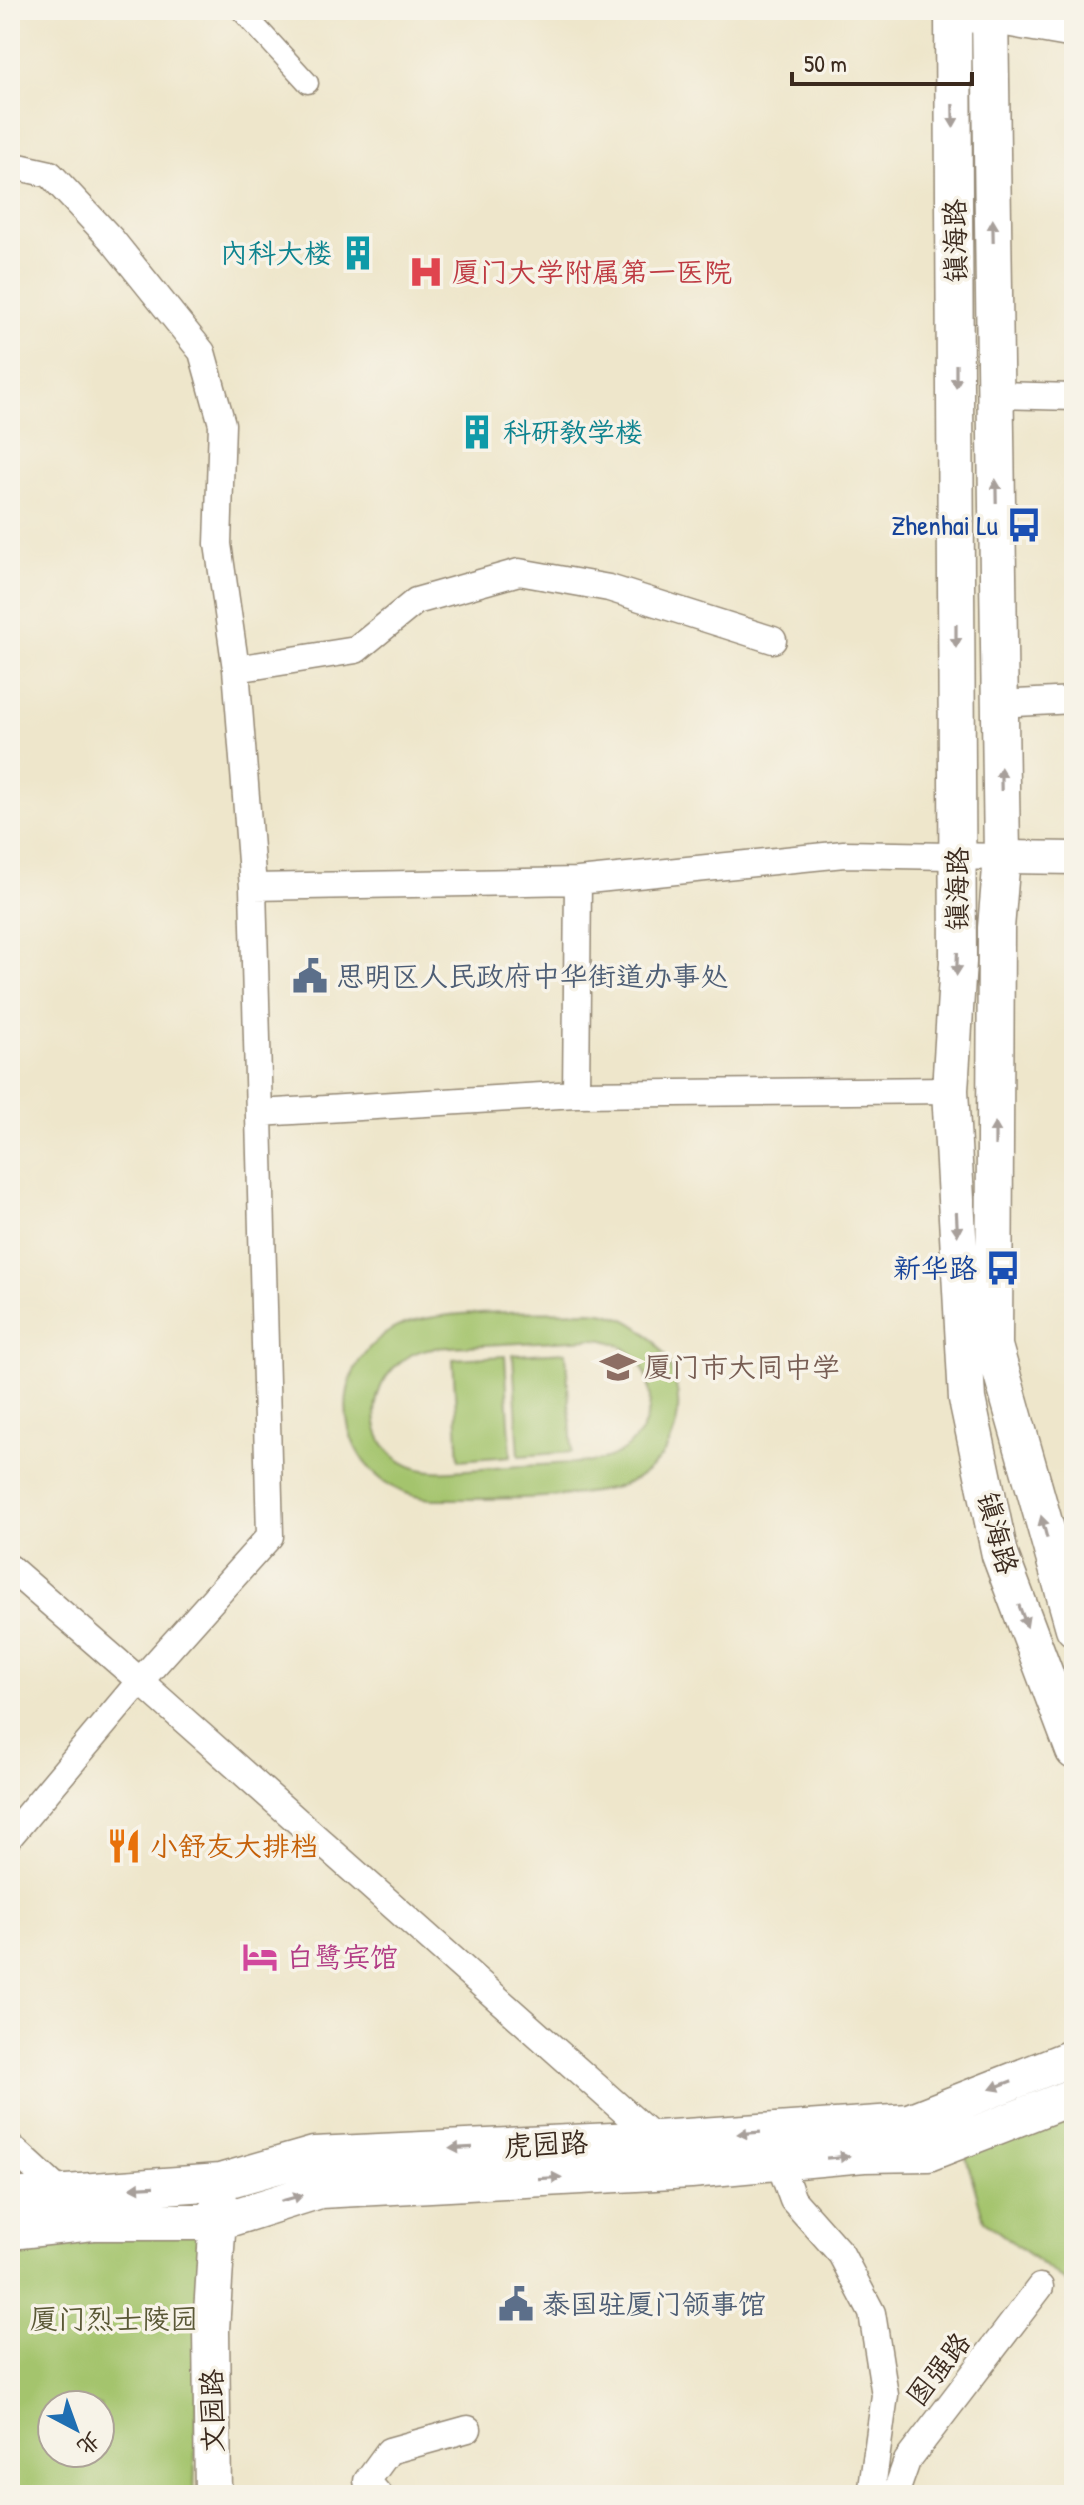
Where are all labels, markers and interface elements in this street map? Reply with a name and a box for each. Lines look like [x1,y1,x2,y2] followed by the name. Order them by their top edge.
[792,36,972,86] scale bar
[804,47,847,79] text: 50 m
[947,104,960,129] one-way arrow
[935,199,975,283] street label: 镇海路
[986,218,999,243] one-way arrow
[220,234,332,272] place label: 内科大楼
[339,234,377,272] building icon: 内科大楼
[407,253,445,291] hospital icon: 厦门大学附属第一医院
[452,253,732,291] place label: 厦门大学附属第一医院
[950,364,962,389] one-way arrow
[458,413,496,451] building icon: 科研教学楼
[503,413,643,451] place label: 科研教学楼
[990,478,1003,503] one-way arrow
[891,506,998,544] place label: Zhenhai Lu
[1005,506,1043,544] bus stop icon: Zhenhai Lu
[950,624,962,649] one-way arrow
[994,766,1007,791] one-way arrow
[938,847,976,931] street label: 镇海路
[951,952,964,977] one-way arrow
[291,957,329,995] public building icon: 思明区人民政府中华街道办事处
[336,957,728,995] place label: 思明区人民政府中华街道办事处
[989,1121,1001,1146] one-way arrow
[951,1212,964,1237] one-way arrow
[893,1249,977,1287] place label: 新华路
[984,1249,1022,1287] bus stop icon: 新华路
[599,1348,637,1386] school or university icon: 厦门市大同中学
[644,1348,840,1386] place label: 厦门市大同中学
[969,1488,1027,1578] street label: 镇海路
[1037,1514,1049,1539] one-way arrow
[1017,1604,1030,1628] one-way arrow
[105,1827,143,1865] restaurant icon: 小舒友大排档
[150,1827,318,1865] place label: 小舒友大排档
[241,1938,279,1976] hotel icon: 白鹭宾馆
[286,1938,398,1976] place label: 白鹭宾馆
[989,2079,1013,2092] one-way arrow
[503,2123,589,2165] street label: 虎园路
[736,2127,761,2140] one-way arrow
[448,2142,473,2155] one-way arrow
[826,2150,851,2163] one-way arrow
[538,2171,563,2184] one-way arrow
[129,2180,154,2193] one-way arrow
[280,2191,304,2204] one-way arrow
[497,2285,535,2323] public building icon: 泰国驻厦门领事馆
[542,2285,766,2323] place label: 泰国驻厦门领事馆
[30,2300,198,2338] park label: 厦门烈士陵园
[897,2324,979,2414] street label: 图强路
[192,2369,232,2453] street label: 文园路
[36,2389,116,2469] north arrow
[71,2426,107,2463] text: 北

